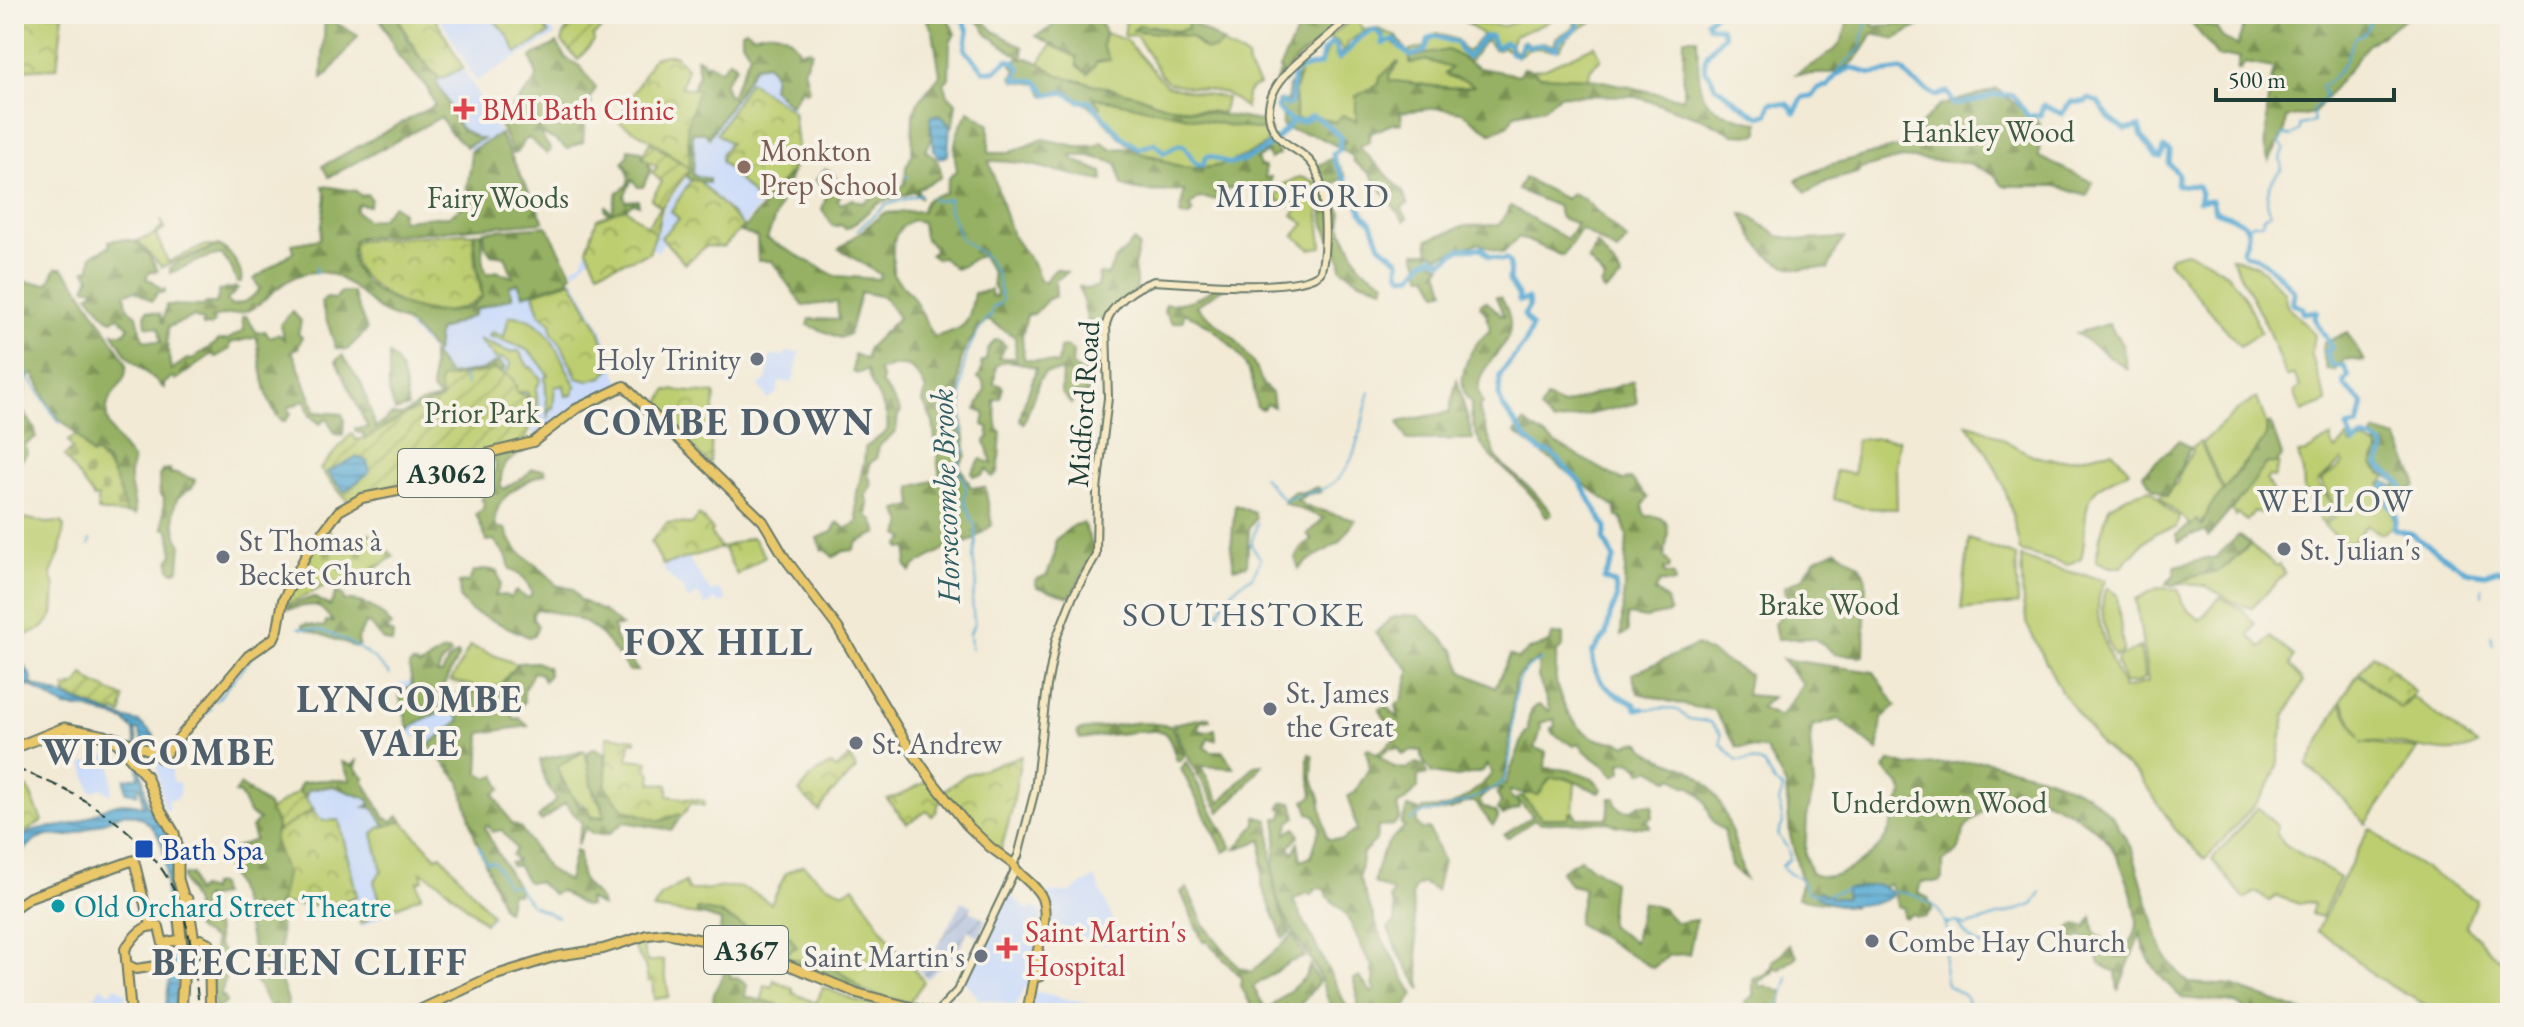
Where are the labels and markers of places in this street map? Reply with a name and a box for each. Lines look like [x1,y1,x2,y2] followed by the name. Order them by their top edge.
[482,90,675,129] place label: BMI Bath Clinic
[453,98,475,120] marker: BMI Bath Clinic
[760,131,898,204] place label: Monkton Prep School
[735,158,753,176] marker: Monkton Prep School
[596,340,742,379] place label: Holy Trinity
[748,350,766,368] marker: Holy Trinity
[239,521,412,594] place label: St Thomas à Becket Church
[2300,530,2420,569] place label: St. Julian's
[2275,540,2293,558] marker: St. Julian's
[214,548,232,566] marker: St Thomas à Becket Church
[1286,673,1394,746] place label: St. James the Great
[1261,700,1279,718] marker: St. James the Great
[872,724,1003,763] place label: St. Andrew
[847,734,865,752] marker: St. Andrew
[162,830,263,869] place label: Bath Spa
[133,838,155,860] marker: Bath Spa
[74,887,391,926] place label: Old Orchard Street Theatre
[49,897,67,915] marker: Old Orchard Street Theatre
[1025,912,1186,985] place label: Saint Martin's Hospital
[1888,922,2126,961] place label: Combe Hay Church
[1863,932,1881,950] marker: Combe Hay Church
[804,937,965,976] place label: Saint Martin's
[996,937,1018,959] marker: Saint Martin's Hospital
[972,947,990,965] marker: Saint Martin's

